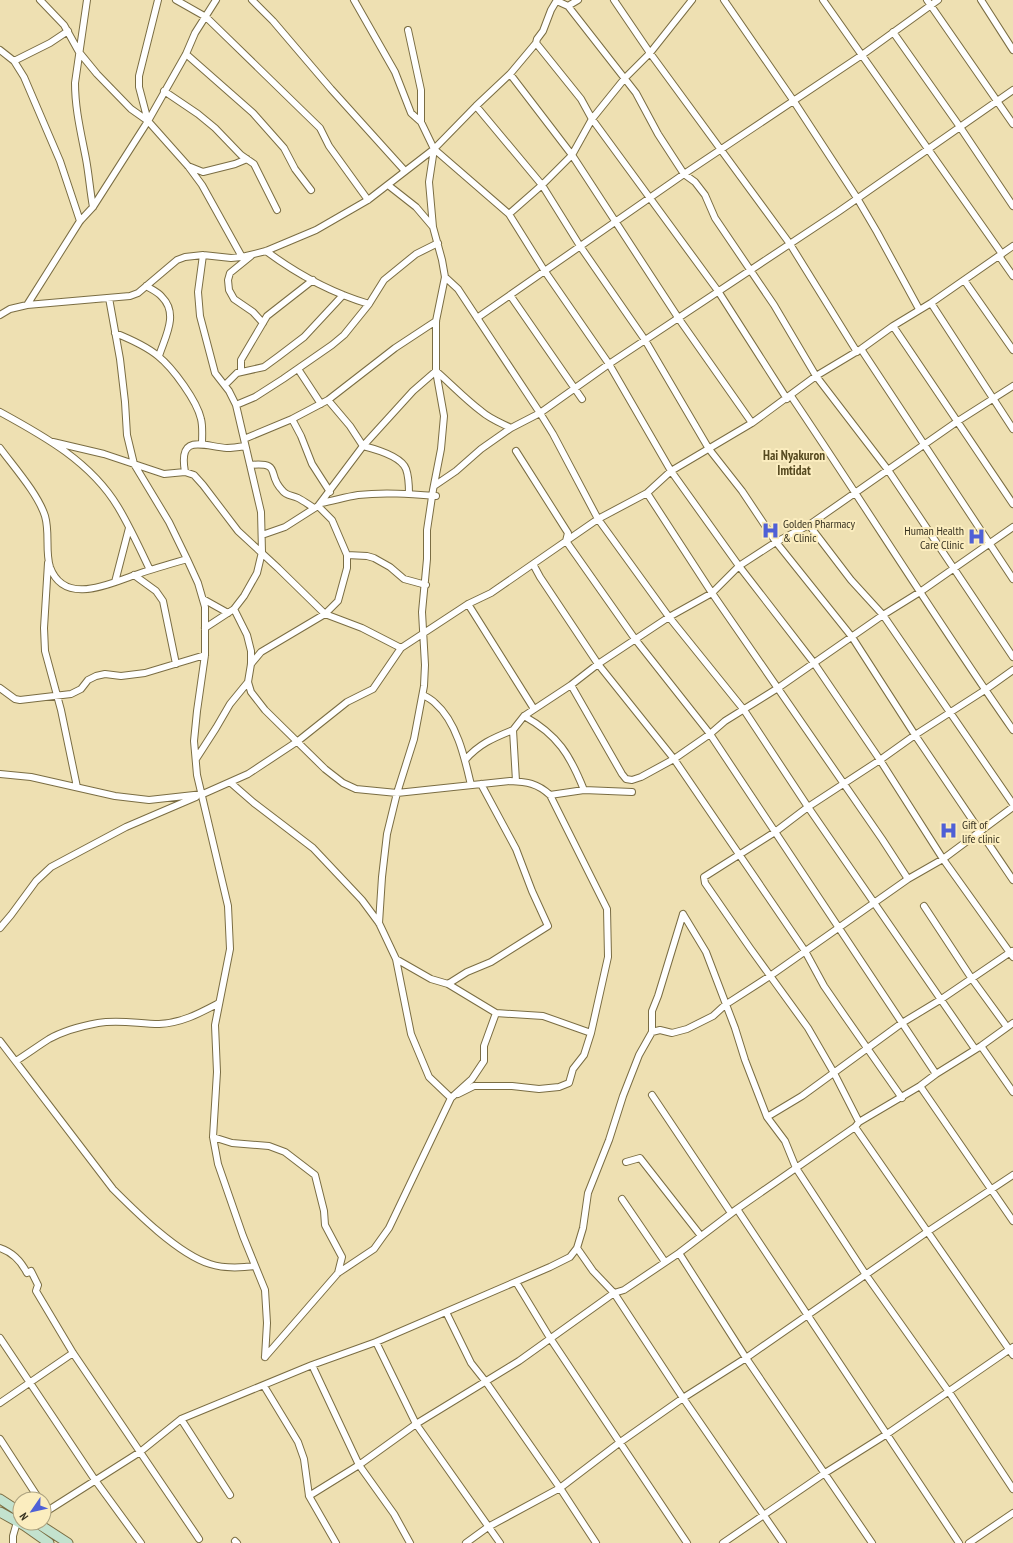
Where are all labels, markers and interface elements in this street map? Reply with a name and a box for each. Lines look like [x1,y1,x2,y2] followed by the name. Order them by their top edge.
[763,447,825,479] district label: Hai Nyakuron Imtidat
[783,516,855,545] place label: Golden Pharmacy & Clinic
[760,520,780,540] hospital icon: Golden Pharmacy & Clinic
[904,523,965,552] place label: Human Health Care Clinic
[967,527,987,547] hospital icon: Human Health Care Clinic
[962,817,1000,846] place label: Gift of life clinic
[939,821,959,841] hospital icon: Gift of life clinic
[12,1491,52,1531] north arrow
[16,1510,31,1523] text: N

